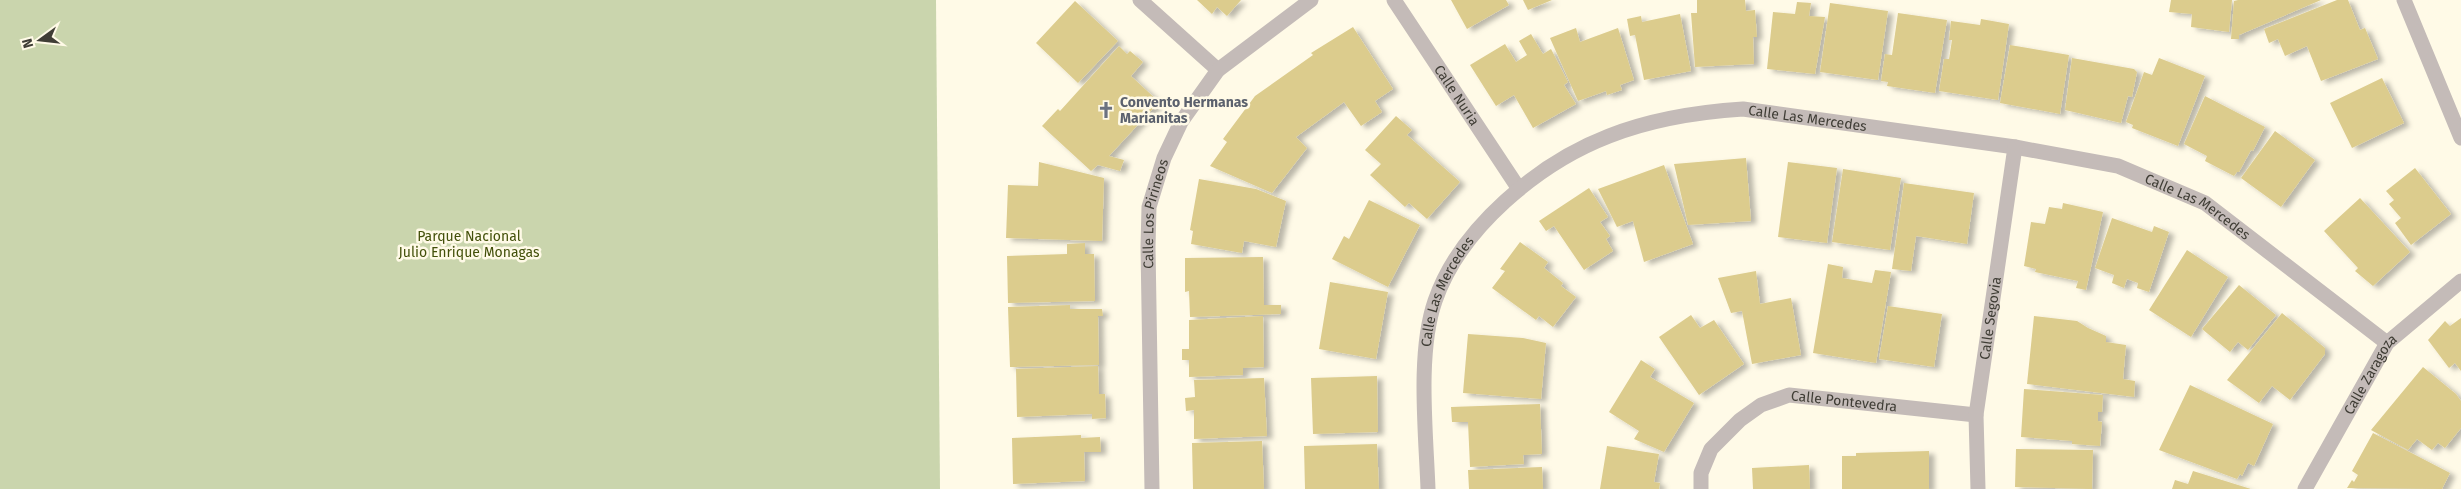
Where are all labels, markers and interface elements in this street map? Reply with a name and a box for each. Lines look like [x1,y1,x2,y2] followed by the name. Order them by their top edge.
[15,15,65,65] north arrow
[19,37,37,50] text: N
[1431,61,1483,129] street label: Calle Nuria
[1120,94,1248,127] place label: Convento Hermanas Marianitas
[1096,100,1116,120] church icon: Convento Hermanas Marianitas
[1747,101,1868,135] street label: Calle Las Mercedes
[1139,156,1172,269] street label: Calle Los Pirineos
[2142,170,2254,244] street label: Calle Las Mercedes
[399,228,540,261] park label: Parque Nacional Julio Enrique Monagas
[1417,233,1478,348] street label: Calle Las Mercedes
[1976,275,2005,361] street label: Calle Segovia
[2340,330,2400,418] street label: Calle Zaragoza
[1790,387,1898,415] street label: Calle Pontevedra

